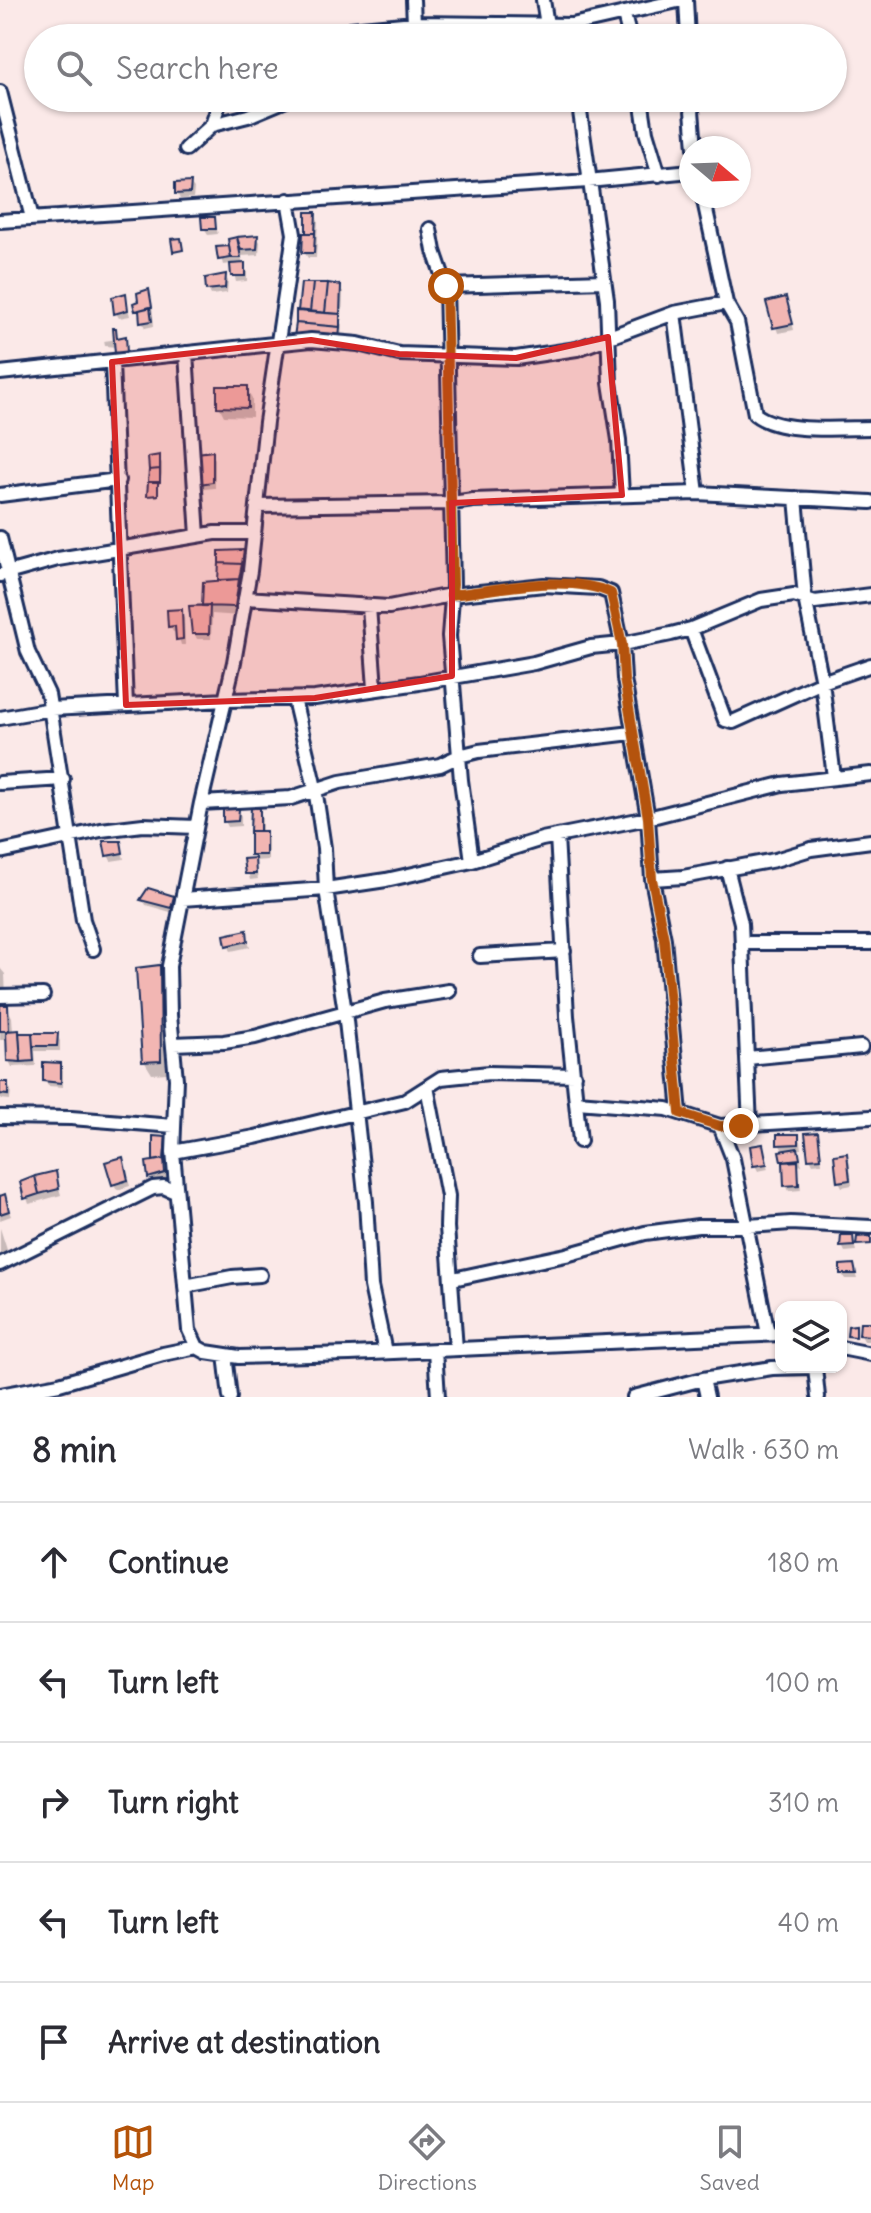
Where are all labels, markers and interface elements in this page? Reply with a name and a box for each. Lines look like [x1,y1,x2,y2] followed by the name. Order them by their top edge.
[24,24,847,112] search box
[52,46,96,90] icon: search
[116,49,279,87] text: Search here
[679,136,751,208] north arrow
[428,268,464,304] route start
[723,1108,759,1144] route end
[775,1301,847,1373] map controls
[775,1301,847,1373] button: layers
[32,1428,117,1471] text: 8 min
[688,1433,839,1466] text: Walk · 630 m
[32,1540,76,1584] icon: ahead
[108,1543,229,1581] text: Continue
[768,1546,839,1579] text: 180 m
[32,1660,76,1704] icon: left
[108,1663,219,1701] text: Turn left
[765,1666,839,1699] text: 100 m
[32,1780,76,1824] icon: right
[108,1783,239,1821] text: Turn right
[768,1786,839,1819] text: 310 m
[32,1900,76,1944] icon: left
[108,1903,219,1941] text: Turn left
[778,1906,839,1939] text: 40 m
[32,2020,76,2064] icon: arrive
[108,2023,380,2061] text: Arrive at destination
[111,2120,155,2196] tab: Map
[378,2120,477,2196] tab: Directions
[699,2120,760,2196] tab: Saved

